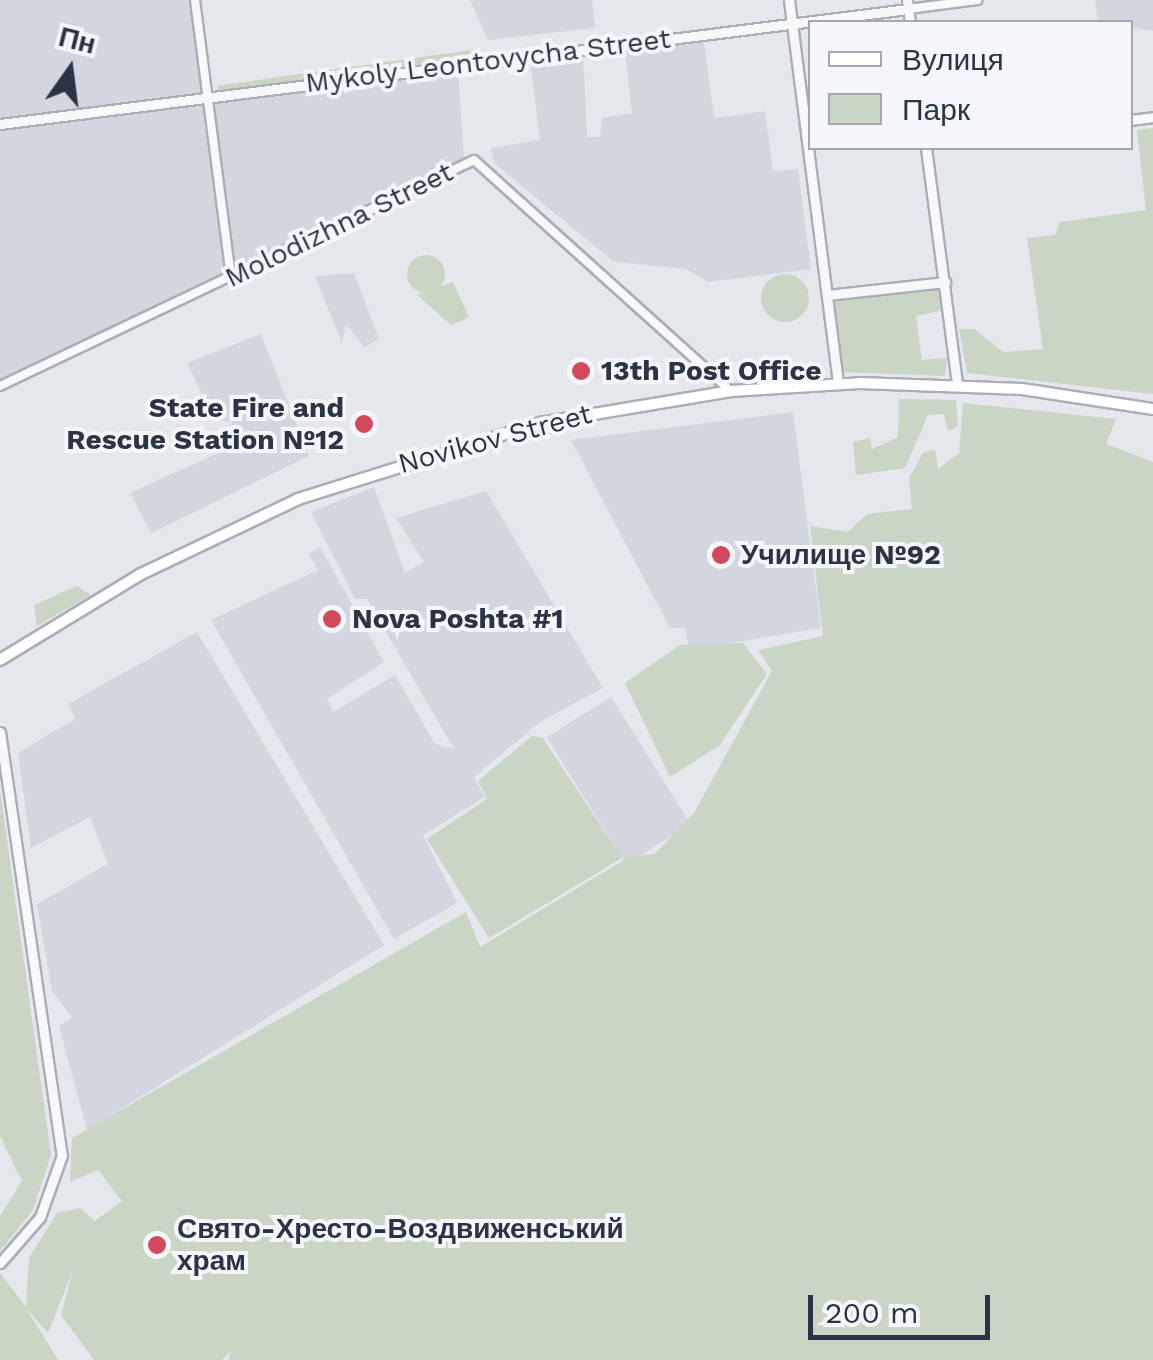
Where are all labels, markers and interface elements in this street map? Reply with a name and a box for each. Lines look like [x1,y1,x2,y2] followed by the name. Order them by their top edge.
[20,20,120,120] north arrow
[55,20,99,61] text: Пн
[808,20,1133,150] legend
[303,22,673,100] street label: Mykoly Leontovycha Street
[902,42,1004,77] text: Вулиця
[902,92,970,127] text: Парк
[219,155,459,295] street label: Molodizhna Street
[601,354,822,388] place label: 13th Post Office
[570,360,592,382] marker: 13th Post Office
[66,391,344,457] place label: State Fire and Rescue Station №12
[394,397,596,481] street label: Novikov Street
[353,413,375,435] marker: State Fire and Rescue Station №12
[741,538,941,572] place label: Училище №92
[710,544,732,566] marker: Училище №92
[352,602,564,636] place label: Nova Poshta #1
[321,608,343,630] marker: Nova Poshta #1
[177,1212,624,1278] place label: Свято-Хресто-Воздвиженський храм
[146,1234,168,1256] marker: Свято-Хресто-Воздвиженський храм
[813,1275,996,1337] scale bar
[825,1295,919,1330] text: 200 m

